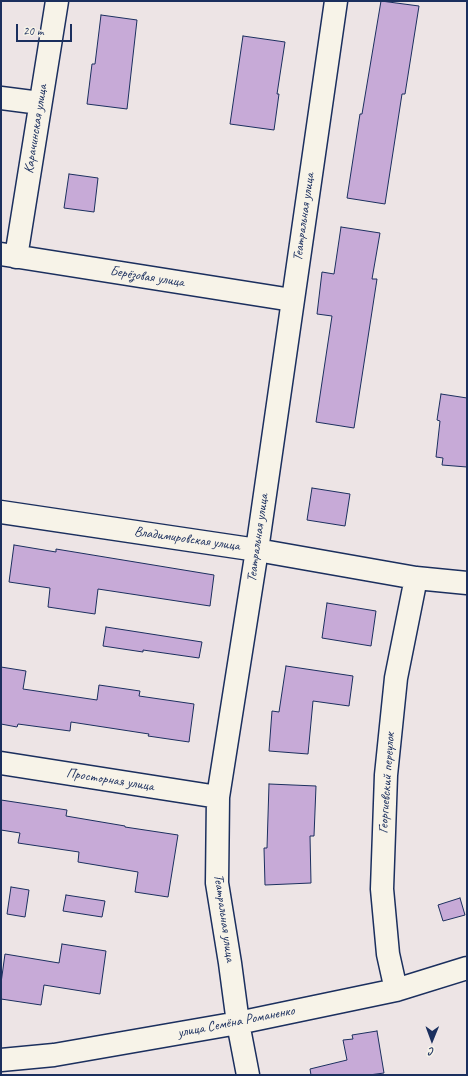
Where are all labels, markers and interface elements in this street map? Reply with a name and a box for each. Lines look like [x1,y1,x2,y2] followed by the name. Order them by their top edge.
[18,16,74,42] scale bar
[23,23,43,39] text: 20 m
[21,83,51,175] street label: Карачинская улица
[290,172,318,262] street label: Театральная улица
[109,263,185,291] street label: Берёзовая улица
[244,493,272,583] street label: Театральная улица
[133,523,241,555] street label: Владимировская улица
[375,732,399,834] street label: Георгиевский переулок
[65,765,155,795] street label: Просторная улица
[210,873,238,963] street label: Театральная улица
[176,1002,296,1042] street label: улица Семёна Романенко
[412,1020,452,1060] north arrow
[429,1045,435,1059] text: С

